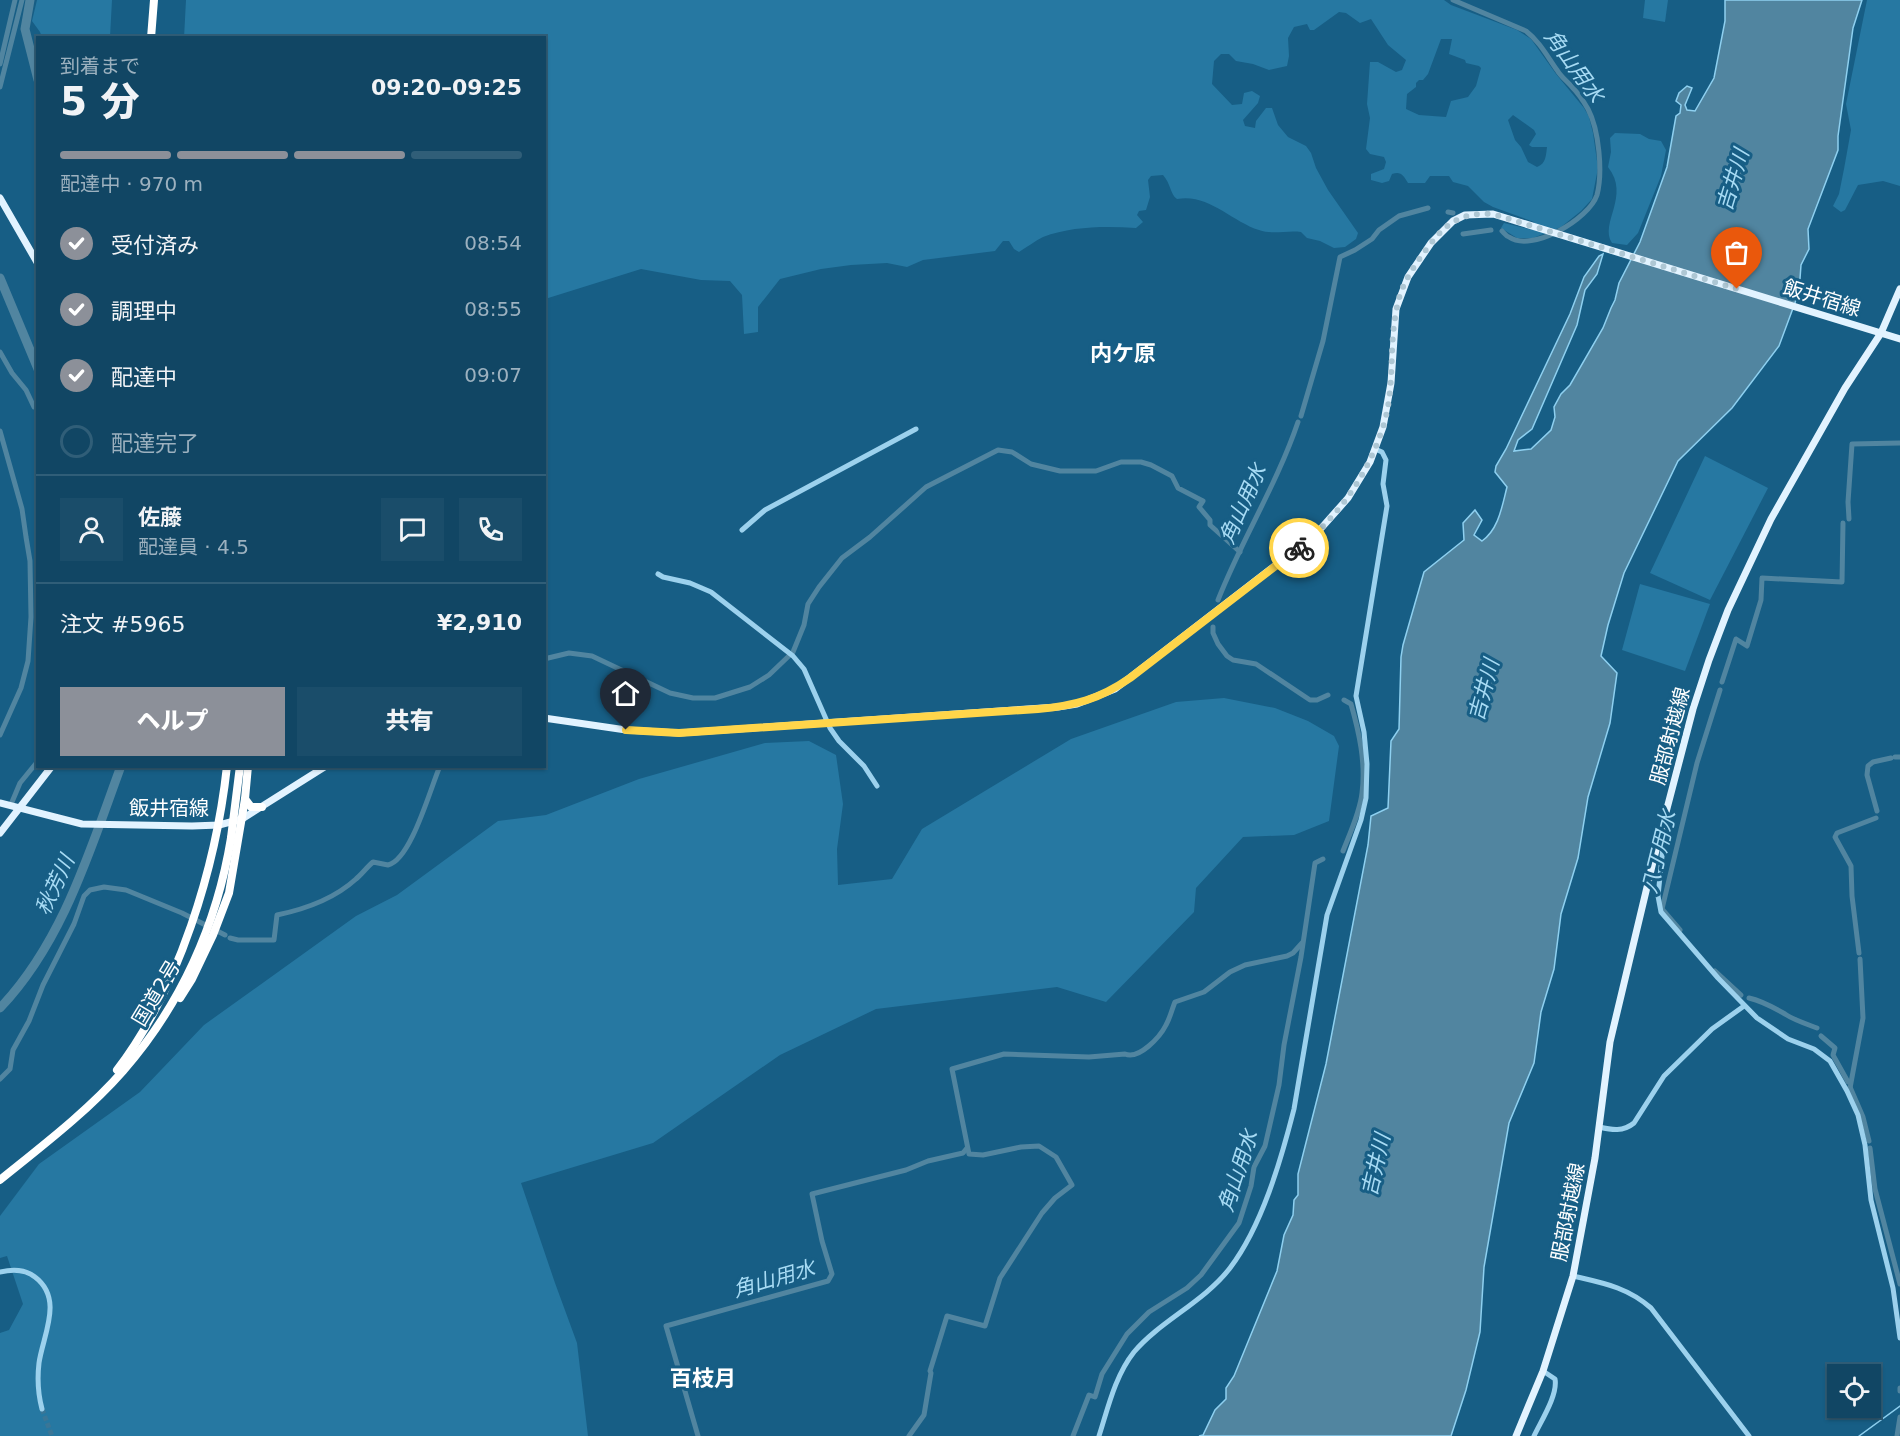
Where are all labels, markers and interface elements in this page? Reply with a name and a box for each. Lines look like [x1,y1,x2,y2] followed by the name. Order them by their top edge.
[1540,25,1610,109] water label: 角山用水
[60,54,140,78] text: 到着まで
[371,75,522,100] text: 09:20–09:25
[60,79,140,124] text: 5 分
[1712,144,1754,214] water label: 吉井川
[60,172,203,196] text: 配達中 · 970 m
[60,227,93,260] icon: check
[1711,227,1762,289] pin
[464,231,522,255] text: 08:54
[111,233,199,258] text: 受付済み
[1720,236,1753,269] icon: bag
[1780,275,1864,321] street label: 飯井宿線
[60,293,93,326] icon: check
[464,297,522,321] text: 08:55
[111,299,177,324] text: 調理中
[1090,341,1156,366] district label: 内ケ原
[60,359,93,392] icon: check
[464,363,522,387] text: 09:07
[111,365,177,390] text: 配達中
[111,431,199,456] text: 配達完了
[1215,459,1272,547] water label: 角山用水
[60,498,123,561] button: person
[381,498,444,561] button: chat
[459,498,522,561] button: phone
[138,505,182,530] text: 佐藤
[1269,518,1329,578] courier
[1283,532,1316,565] icon: bike
[138,535,249,559] text: 配達員 · 4.5
[437,610,522,635] text: ¥2,910
[60,612,185,637] text: 注文 #5965
[1464,655,1504,724] water label: 吉井川
[600,668,651,730] pin
[609,677,642,710] icon: home
[1645,685,1695,787] street label: 服部射越線
[60,687,285,756] button: ヘルプ
[297,687,522,756] button: 共有
[129,796,209,820] street label: 飯井宿線
[1637,806,1681,896] water label: 八丁用水
[31,850,80,919] water label: 秋芳川
[127,956,185,1030] street label: 国道2号
[1214,1125,1263,1215] water label: 角山用水
[1357,1130,1395,1198] water label: 吉井川
[1547,1161,1589,1263] street label: 服部射越線
[730,1255,820,1302] water label: 角山用水
[1827,1364,1881,1418] map controls
[1827,1364,1881,1418] button: locate
[670,1366,736,1391] district label: 百枝月

